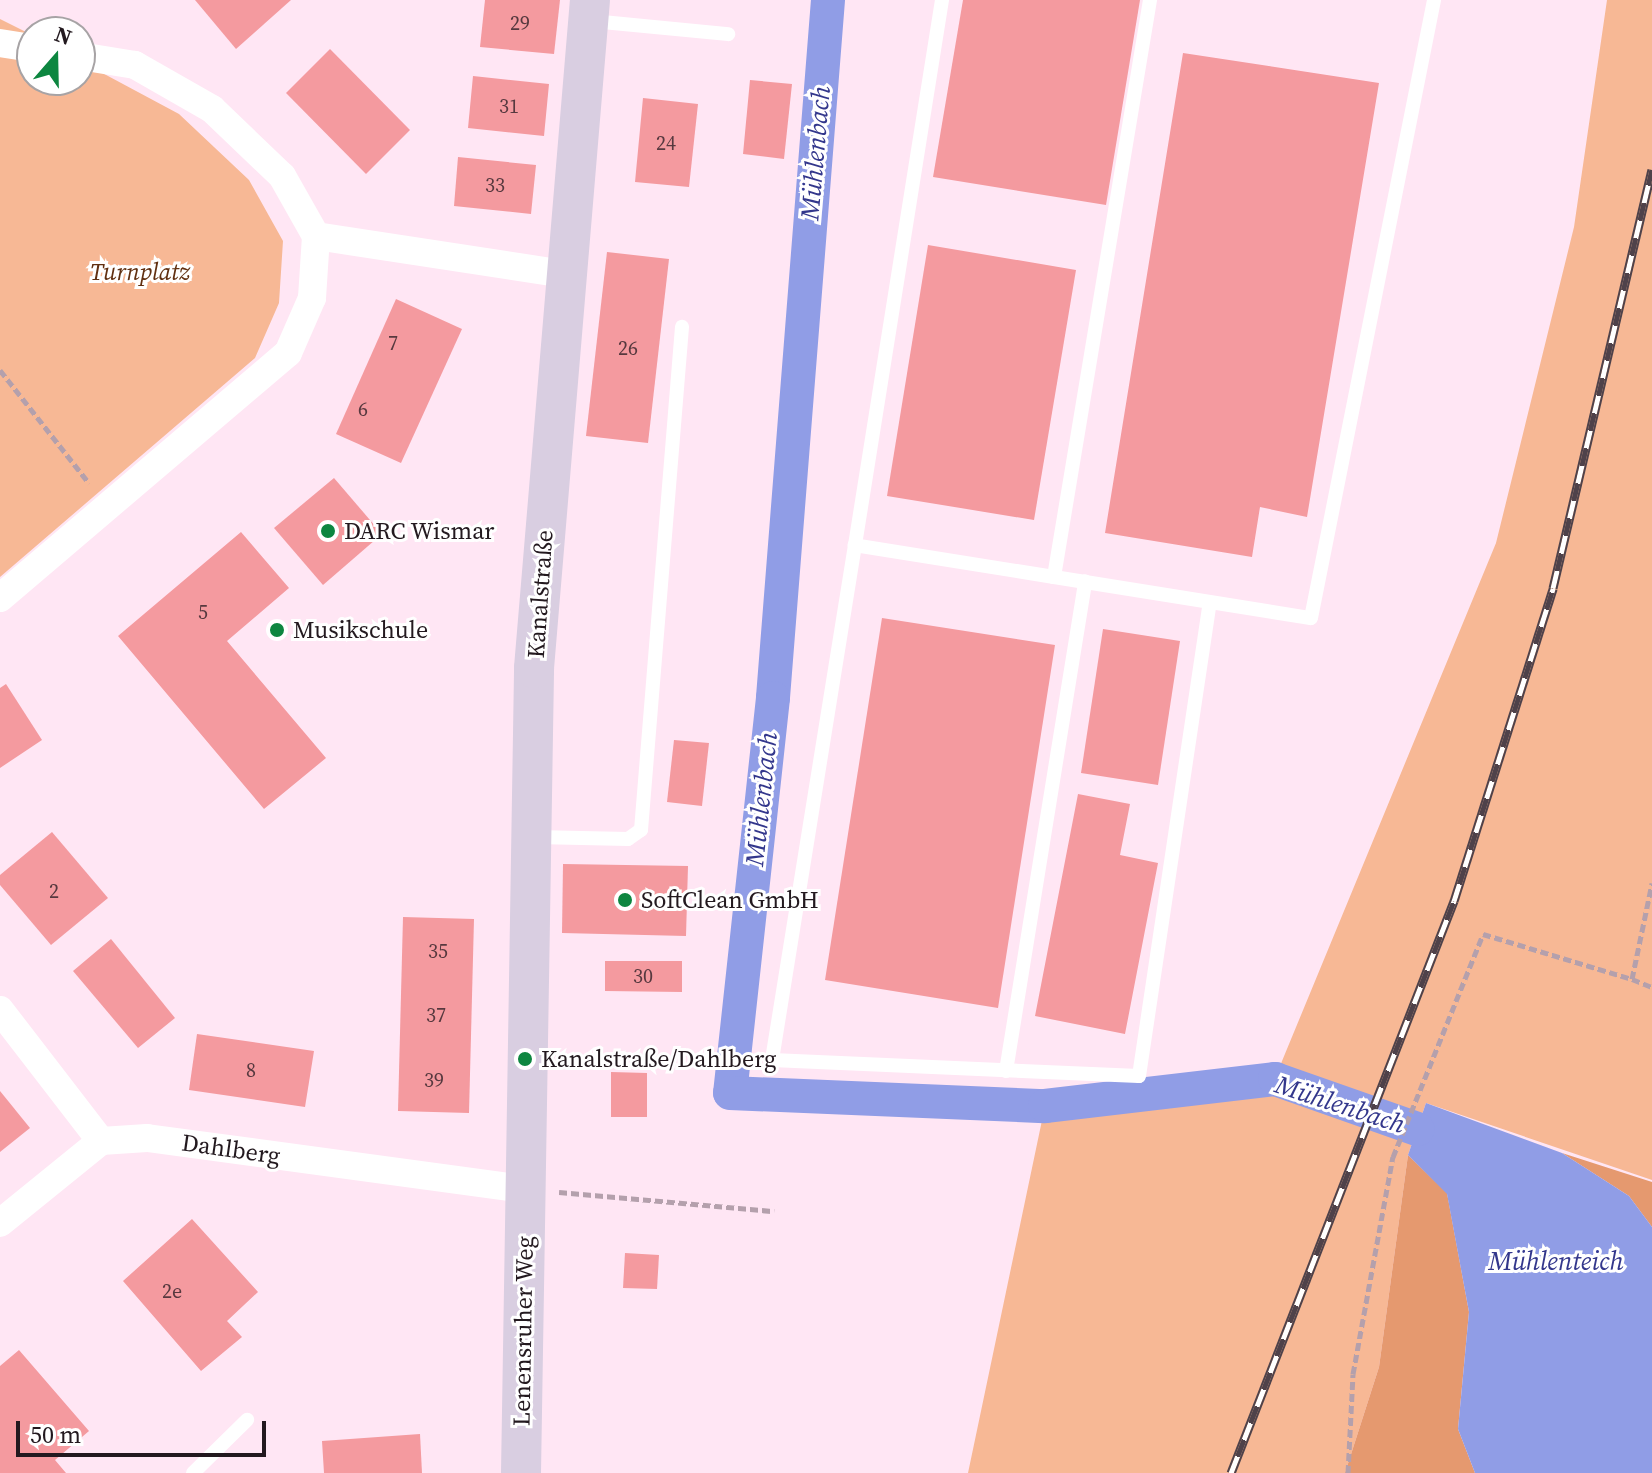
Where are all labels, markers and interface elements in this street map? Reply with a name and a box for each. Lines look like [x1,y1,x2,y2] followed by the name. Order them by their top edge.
[510,11,530,35] house number: 29
[16,16,96,96] north arrow
[51,18,76,52] text: N
[795,85,837,221] water label: Mühlenbach
[499,94,519,118] house number: 31
[656,131,676,155] house number: 24
[485,173,505,197] house number: 33
[90,258,190,286] park label: Turnplatz
[388,331,398,355] house number: 7
[618,336,638,360] house number: 26
[358,397,368,421] house number: 6
[344,517,495,545] place label: DARC Wismar
[319,522,337,540] marker: DARC Wismar
[521,529,559,659] street label: Kanalstraße
[198,600,208,624] house number: 5
[293,616,428,644] place label: Musikschule
[268,621,286,639] marker: Musikschule
[739,730,785,868] water label: Mühlenbach
[49,879,59,903] house number: 2
[641,886,819,914] place label: SoftClean GmbH
[616,891,634,909] marker: SoftClean GmbH
[428,939,448,963] house number: 35
[633,964,653,988] house number: 30
[426,1003,446,1027] house number: 37
[541,1045,776,1073] place label: Kanalstraße/Dahlberg
[516,1050,534,1068] marker: Kanalstraße/Dahlberg
[246,1058,256,1082] house number: 8
[424,1068,444,1092] house number: 39
[1271,1069,1409,1141] water label: Mühlenbach
[180,1128,282,1170] street label: Dahlberg
[507,1235,539,1427] street label: Lenensruher Weg
[1488,1246,1624,1278] water label: Mühlenteich
[162,1279,182,1303] house number: 2e
[20,1405,270,1455] scale bar
[30,1418,81,1451] text: 50 m

